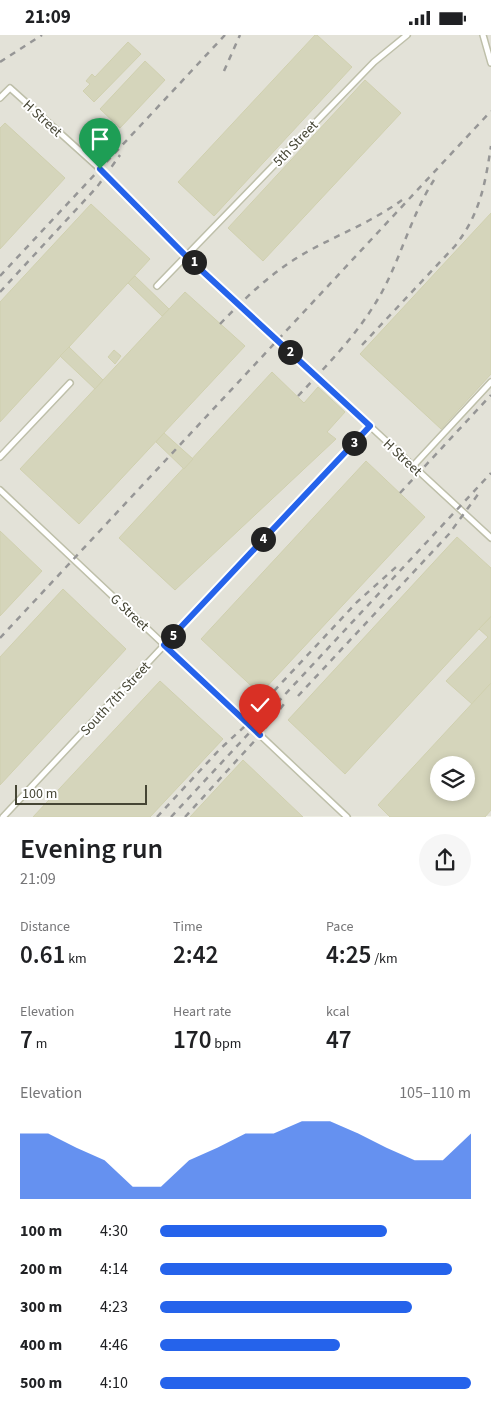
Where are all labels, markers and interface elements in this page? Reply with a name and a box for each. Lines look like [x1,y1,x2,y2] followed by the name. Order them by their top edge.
[25,4,71,31] text: 21:09
[18,96,67,142] street label: H Street
[269,116,323,171] street label: 5th Street
[79,118,121,169] pin
[86,125,114,153] icon: arrive
[182,249,206,275] pin: 1
[191,252,198,272] text: 1
[278,339,302,365] pin: 2
[287,342,294,362] text: 2
[342,431,366,455] pin: 3
[351,433,358,453] text: 3
[378,434,427,481] street label: H Street
[250,527,276,551] pin: 4
[260,529,267,549] text: 4
[105,590,153,636] street label: G Street
[160,623,186,649] pin: 5
[170,626,177,646] text: 5
[76,657,156,740] street label: South 7th Street
[239,684,281,735] pin
[246,691,274,719] icon: check
[430,756,475,801] map controls
[430,756,475,801] button: layers
[15,781,148,805] scale bar
[22,784,57,804] text: 100 m
[20,829,163,869] text: Evening run
[419,834,471,886] button: share
[20,868,56,890] text: 21:09
[20,917,70,937] text: Distance
[173,917,203,937] text: Time
[326,917,353,937] text: Pace
[20,937,65,973] text: 0.61
[173,937,218,973] text: 2:42
[326,937,371,973] text: 4:25
[65,949,87,969] text: km
[371,949,398,969] text: /km
[20,1002,75,1022] text: Elevation
[173,1002,231,1022] text: Heart rate
[326,1002,350,1022] text: kcal
[20,1022,33,1058] text: 7
[173,1022,211,1058] text: 170
[326,1022,352,1058] text: 47
[33,1034,47,1054] text: m
[211,1034,241,1054] text: bpm
[20,1082,82,1104] text: Elevation
[399,1082,471,1104] text: 105–110 m
[20,1220,62,1242] text: 100 m
[100,1220,128,1242] text: 4:30
[20,1258,62,1280] text: 200 m
[100,1258,128,1280] text: 4:14
[20,1296,62,1318] text: 300 m
[100,1296,128,1318] text: 4:23
[20,1334,62,1356] text: 400 m
[100,1334,128,1356] text: 4:46
[20,1372,62,1394] text: 500 m
[100,1372,128,1394] text: 4:10

